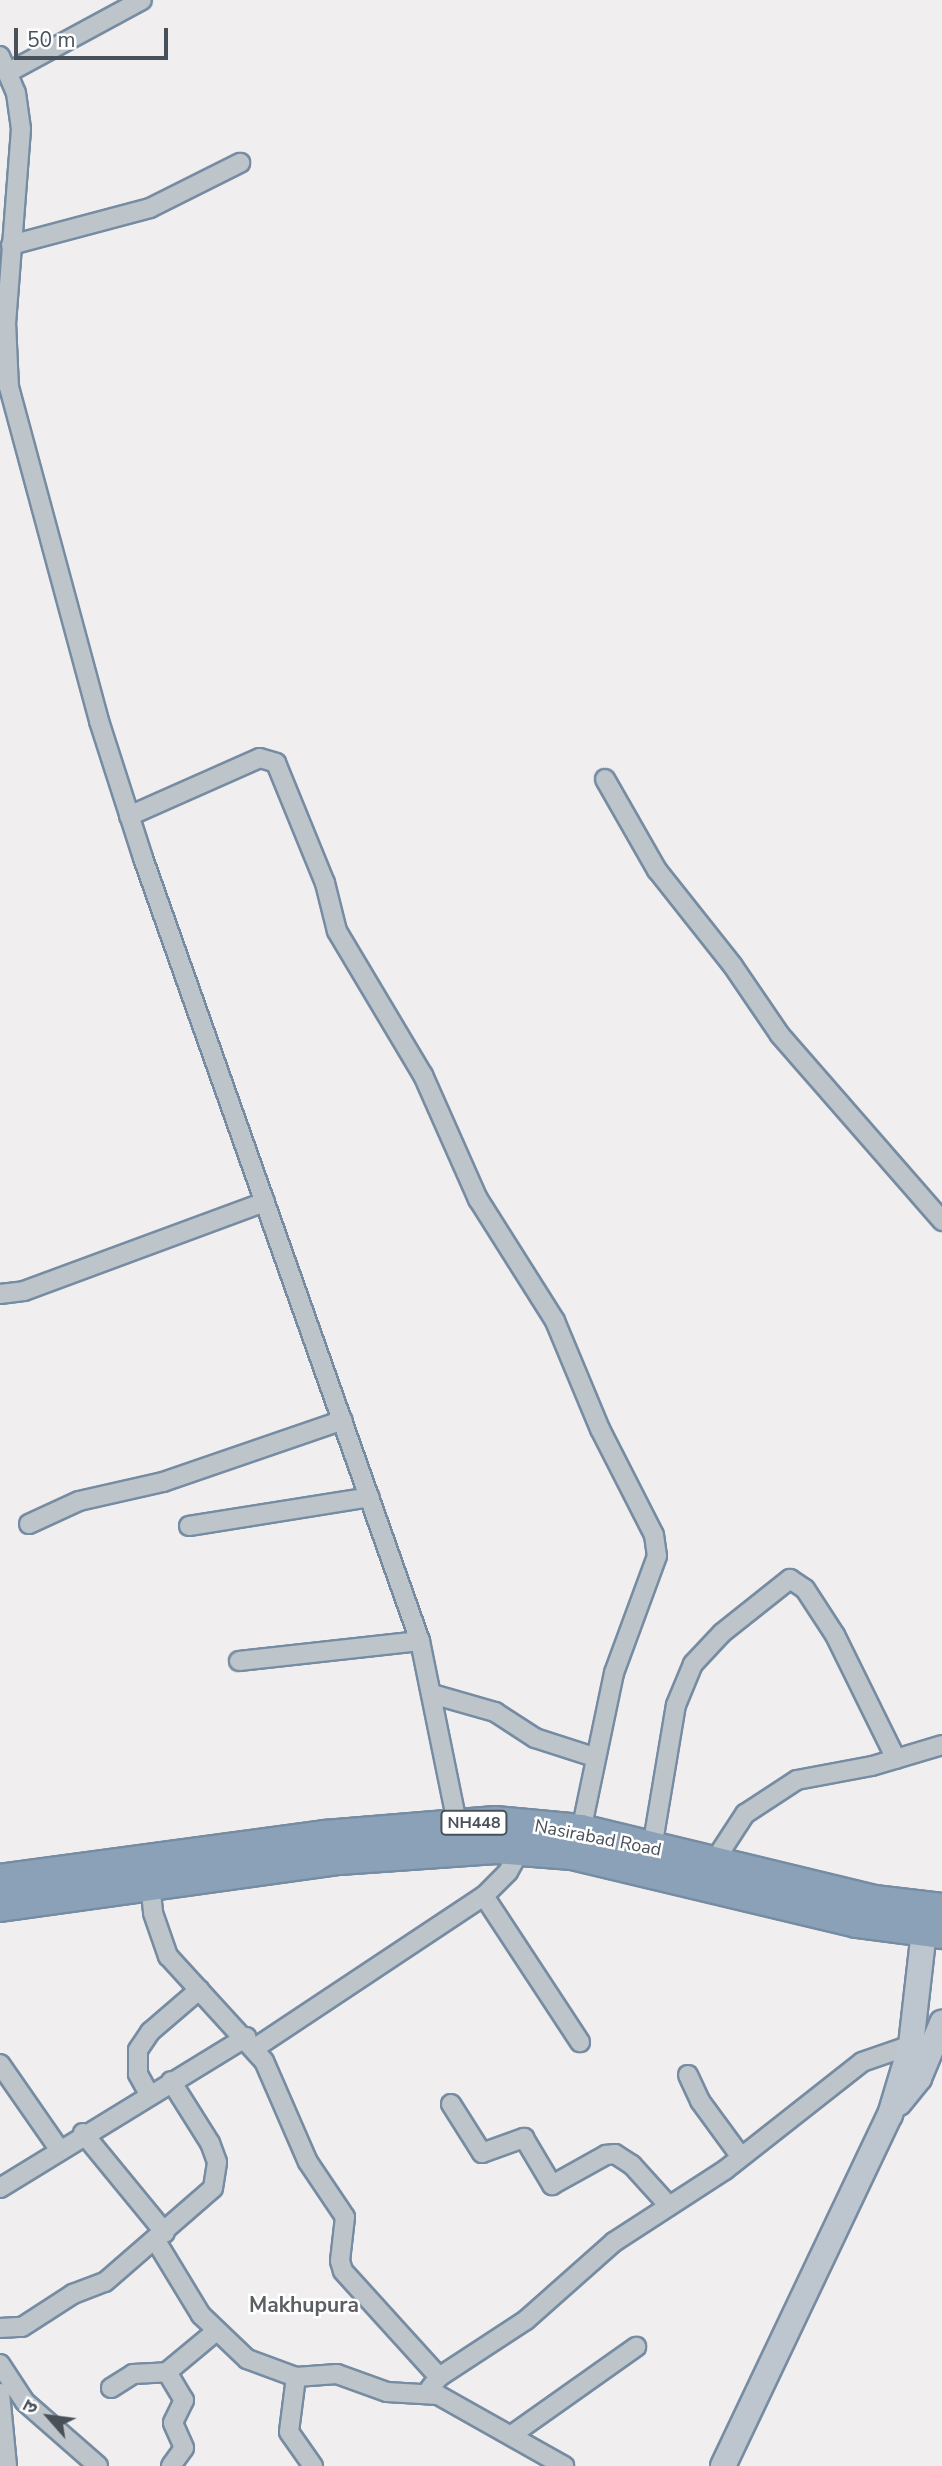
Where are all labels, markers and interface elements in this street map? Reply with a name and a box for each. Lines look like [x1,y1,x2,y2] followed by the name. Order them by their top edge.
[18,14,172,58] scale bar
[27,26,76,54] text: 50 m
[439,1811,509,1836] road number: NH448
[533,1815,663,1861] street label: Nasirabad Road
[249,2292,359,2318] district label: Makhupura
[14,2382,84,2452] north arrow
[16,2396,45,2418] text: उ

